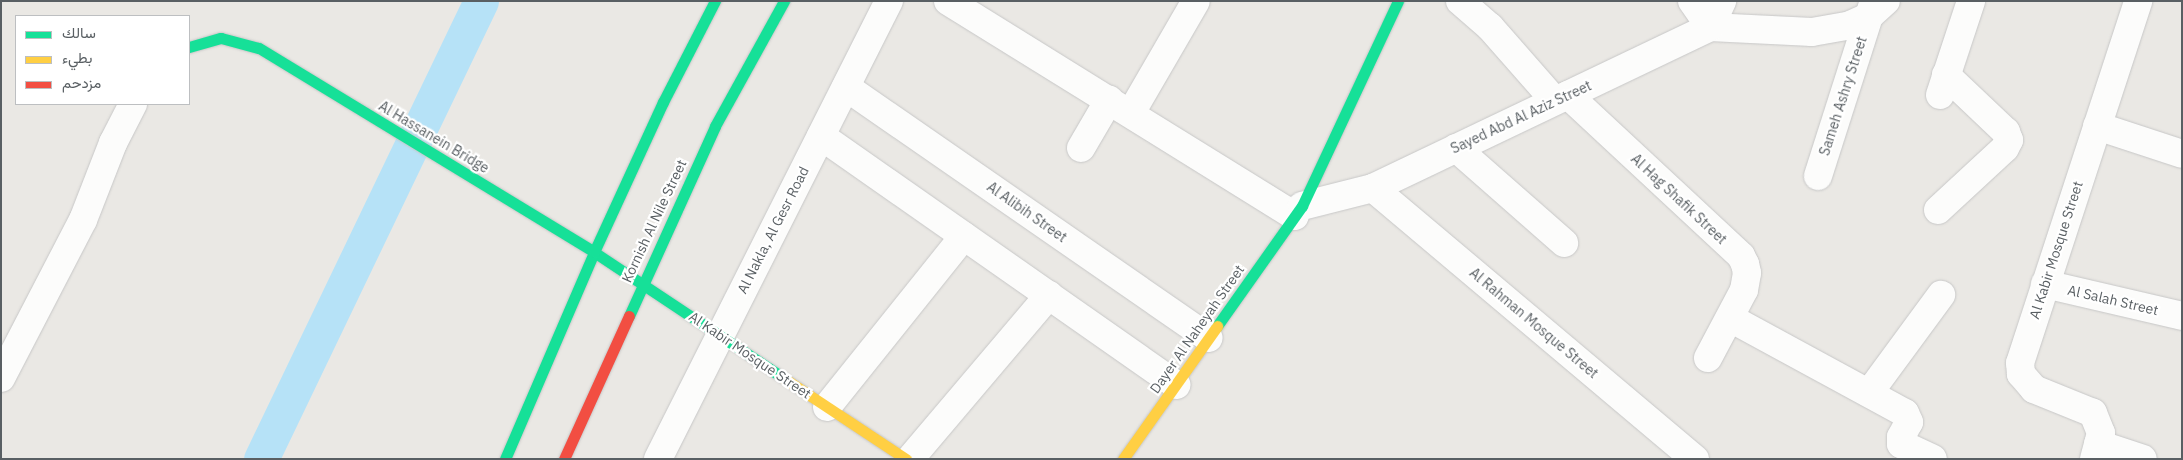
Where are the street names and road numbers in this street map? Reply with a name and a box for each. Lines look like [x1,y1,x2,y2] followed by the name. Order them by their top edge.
[1816,34,1870,158] street label: Sameh Ashry Street
[1448,77,1594,157] street label: Sayed Abd Al Aziz Street
[376,97,492,177] street label: Al Hassanein Bridge
[1628,150,1730,248] street label: Al Hag Shafik Street
[618,157,690,285] street label: Kornish Al Nile Street
[734,164,812,296] street label: Al Nakla, Al Gesr Road
[984,178,1070,246] street label: Al Alibih Street
[2026,179,2086,321] street label: Al Kabir Mosque Street
[1146,262,1248,396] street label: Dayer Al Naheyah Street
[1466,264,1602,382] street label: Al Rahman Mosque Street
[2066,281,2160,319] street label: Al Salah Street
[686,308,814,402] street label: Al Kabir Mosque Street

